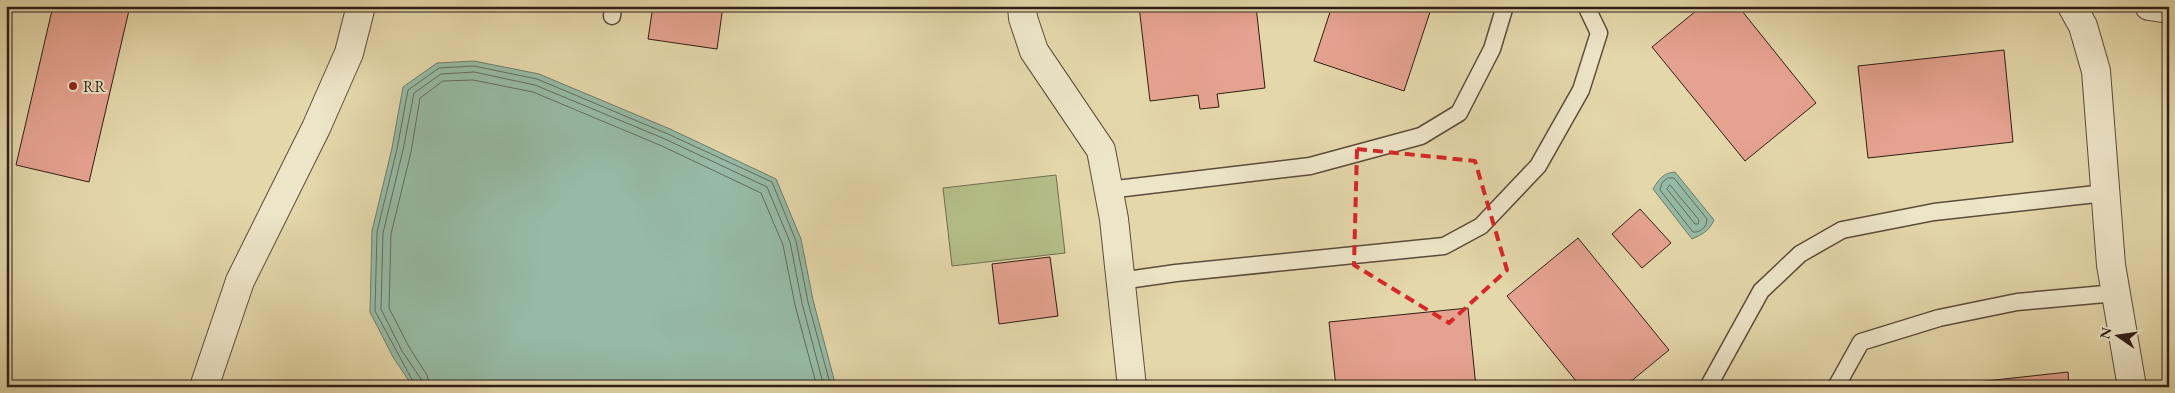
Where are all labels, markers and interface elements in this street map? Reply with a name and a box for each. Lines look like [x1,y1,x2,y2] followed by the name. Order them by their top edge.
[83,76,106,97] place label: RR
[67,80,79,92] marker: RR
[2092,310,2142,360] north arrow
[2095,325,2116,341] text: N

